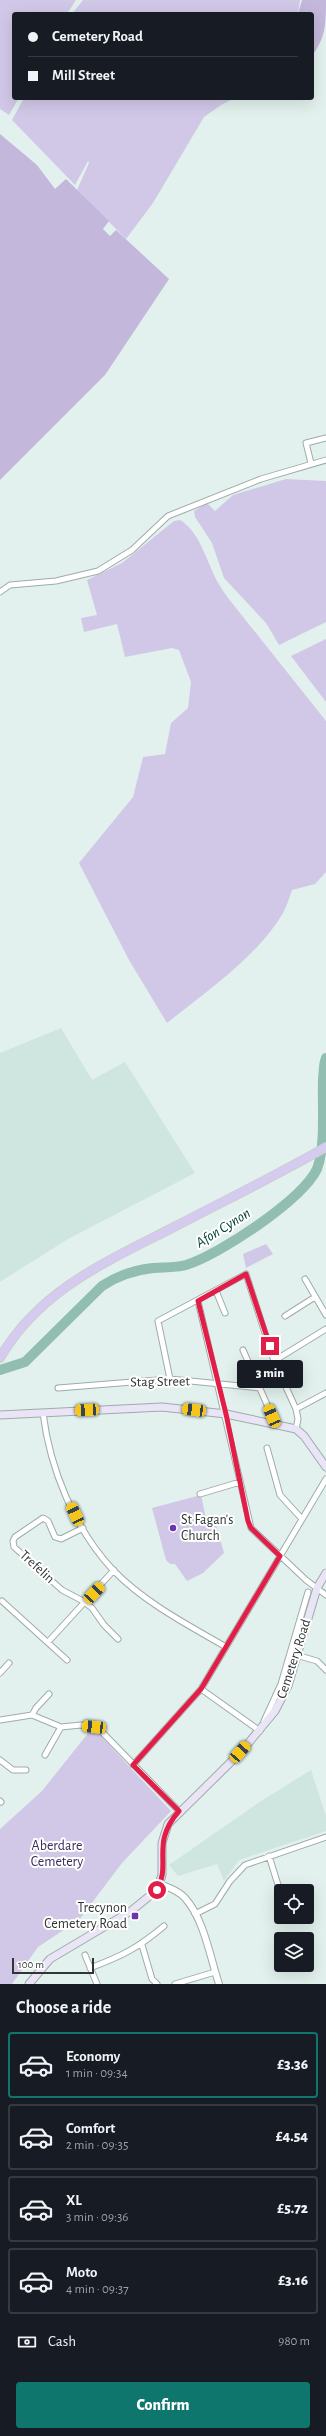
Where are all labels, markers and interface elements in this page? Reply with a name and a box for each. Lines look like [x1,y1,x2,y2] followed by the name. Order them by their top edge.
[52,29,143,44] text: Cemetery Road
[52,68,115,83] text: Mill Street
[192,1205,253,1251] water label: Afon Cynon
[261,1337,279,1355] route end
[237,1360,303,1388] callout: 3 min
[256,1367,284,1380] text: 3 min
[130,1374,190,1390] street label: Stag Street
[75,1403,99,1417] car
[181,1403,207,1417] car
[262,1403,282,1429] car
[64,1501,86,1527] car
[181,1513,233,1543] place label: St Fagan's Church
[168,1523,178,1533] marker: St Fagan's Church
[17,1548,57,1586] street label: Trefelin
[81,1580,107,1606] car
[275,1618,313,1700] street label: Cemetery Road
[81,1720,107,1734] car
[228,1739,252,1765] car
[31,1839,83,1869] park label: Aberdare Cemetery
[148,1881,166,1899] route start
[274,1884,314,1972] map controls
[274,1884,314,1924] button: locate
[44,1901,127,1931] place label: Trecynon Cemetery Road
[130,1911,140,1921] marker: Trecynon Cemetery Road
[274,1932,314,1972] button: layers
[12,1956,94,1975] scale bar
[18,1959,44,1970] text: 100 m
[16,1999,111,2017] text: Choose a ride
[18,2047,54,2083] icon: car
[66,2049,120,2064] text: Economy
[277,2057,308,2072] text: £3.36
[66,2067,128,2080] text: 1 min · 09:34
[18,2119,54,2155] icon: car
[66,2121,115,2136] text: Comfort
[276,2129,308,2144] text: £4.54
[66,2139,128,2152] text: 2 min · 09:35
[18,2191,54,2227] icon: car
[66,2193,82,2208] text: XL
[277,2201,308,2216] text: £5.72
[66,2211,128,2224] text: 3 min · 09:36
[18,2263,54,2299] icon: car
[66,2265,98,2280] text: Moto
[278,2273,308,2288] text: £3.16
[66,2283,129,2296] text: 4 min · 09:37
[16,2331,38,2353] icon: cash
[48,2334,76,2349] text: Cash
[278,2335,310,2348] text: 980 m
[16,2382,310,2428] button: Confirm

